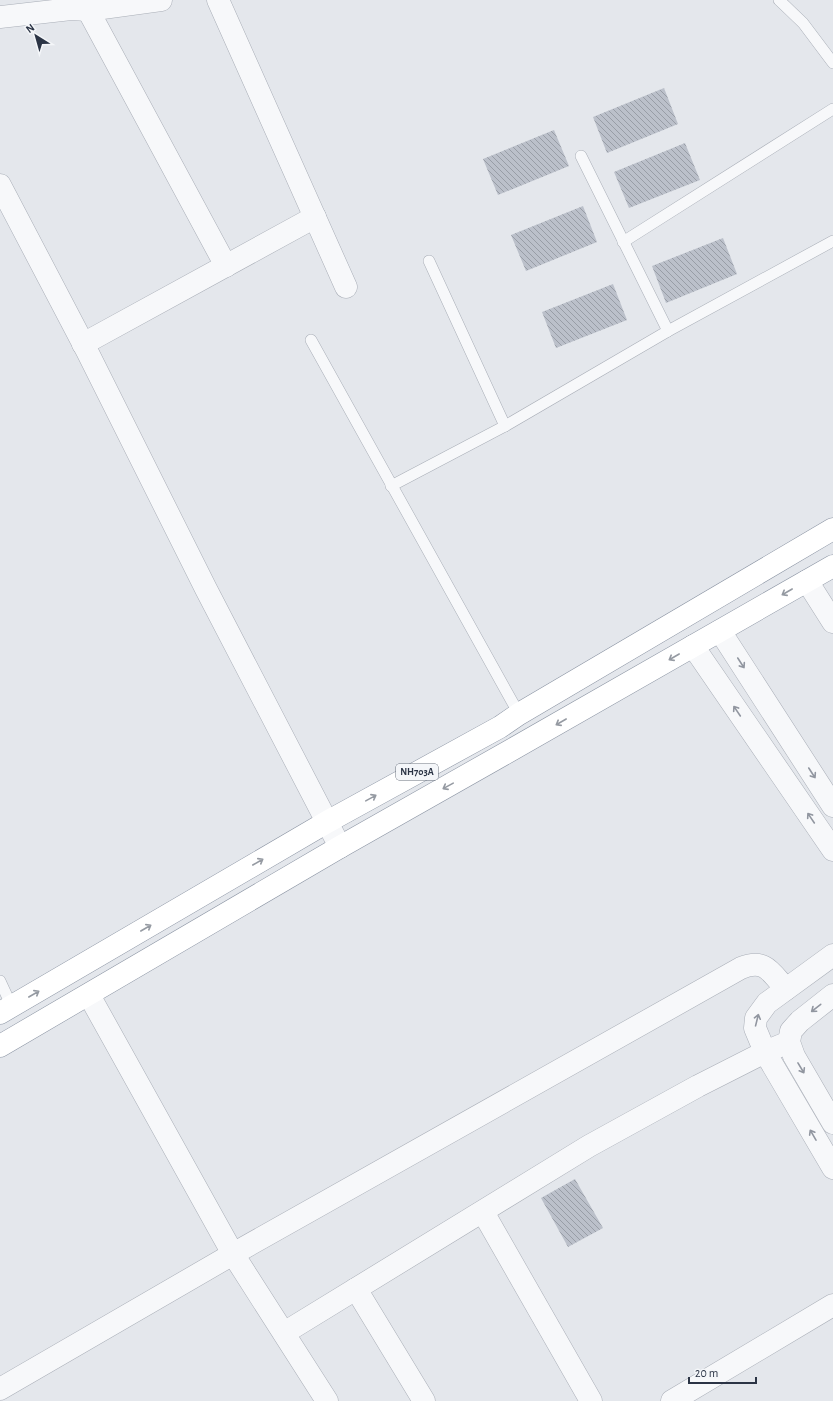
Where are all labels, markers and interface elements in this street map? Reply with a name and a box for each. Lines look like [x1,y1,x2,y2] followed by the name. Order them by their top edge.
[16,16,56,56] north arrow
[24,22,37,35] text: N
[781,589,793,597] one-way arrow
[668,653,680,661] one-way arrow
[737,658,746,669] one-way arrow
[733,705,741,716] one-way arrow
[555,718,567,726] one-way arrow
[396,764,438,780] road number: NH703A
[808,767,816,779] one-way arrow
[442,782,454,790] one-way arrow
[365,793,377,801] one-way arrow
[807,813,815,824] one-way arrow
[252,858,264,866] one-way arrow
[140,924,151,932] one-way arrow
[28,989,40,997] one-way arrow
[811,1004,822,1013] one-way arrow
[754,1014,761,1027] one-way arrow
[797,1062,805,1074] one-way arrow
[809,1129,817,1141] one-way arrow
[689,1359,756,1385] scale bar
[695,1367,718,1379] text: 20 m

